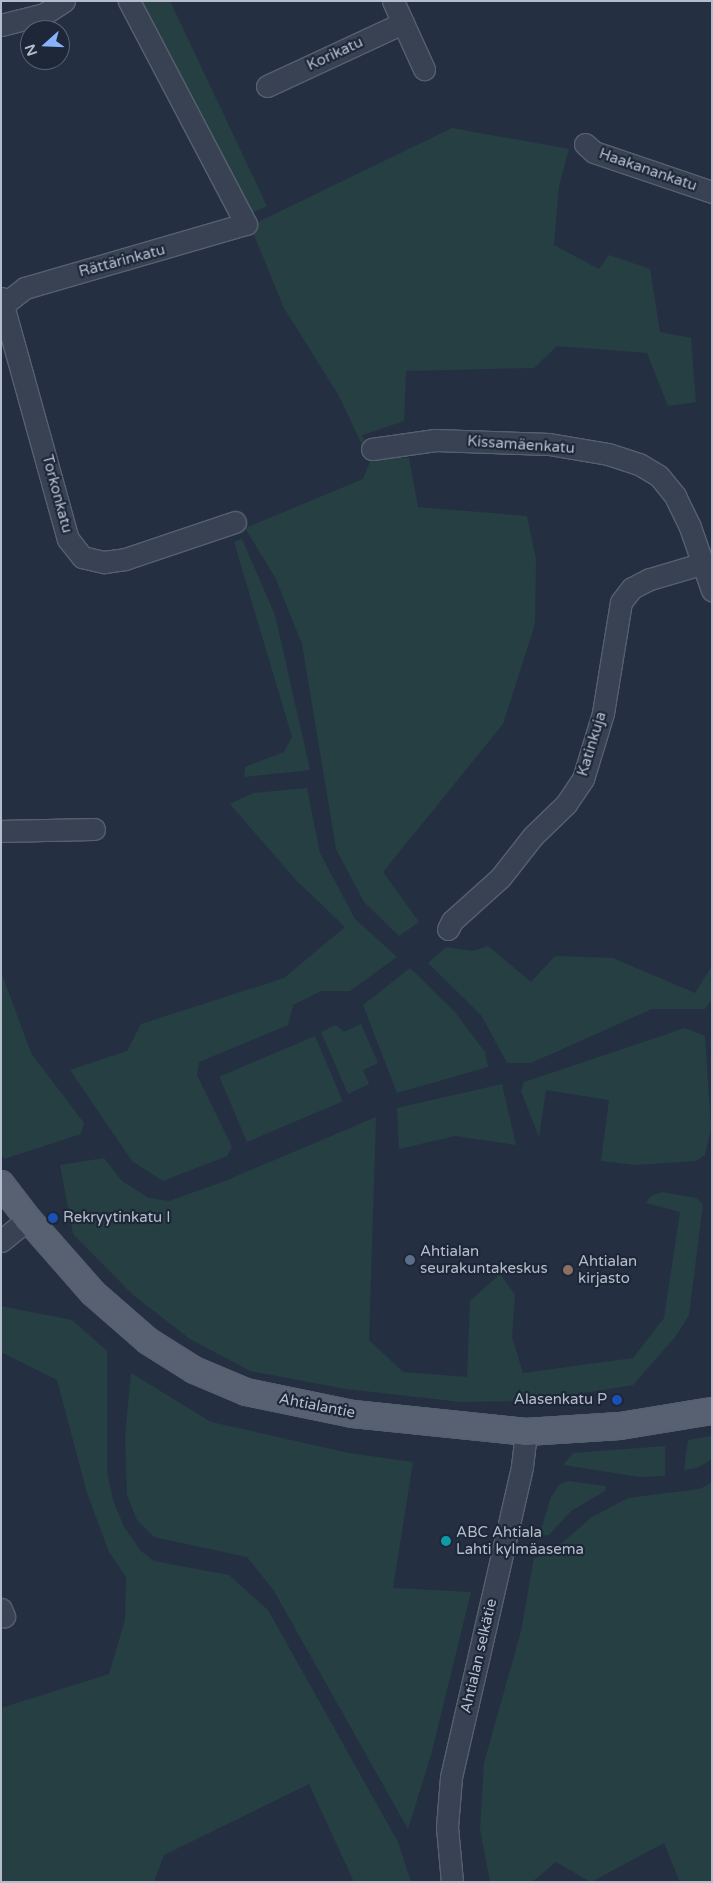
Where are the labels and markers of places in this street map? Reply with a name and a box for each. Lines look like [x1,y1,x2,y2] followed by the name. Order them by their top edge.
[63,1209,170,1227] place label: Rekryytinkatu I
[47,1212,59,1224] marker: Rekryytinkatu I
[420,1242,548,1277] place label: Ahtialan seurakuntakeskus
[578,1252,637,1287] place label: Ahtialan kirjasto
[404,1254,416,1266] marker: Ahtialan seurakuntakeskus
[562,1264,574,1276] marker: Ahtialan kirjasto
[514,1391,607,1409] place label: Alasenkatu P
[611,1394,623,1406] marker: Alasenkatu P
[456,1523,584,1558] place label: ABC Ahtiala Lahti kylmäasema
[440,1535,452,1547] marker: ABC Ahtiala Lahti kylmäasema

